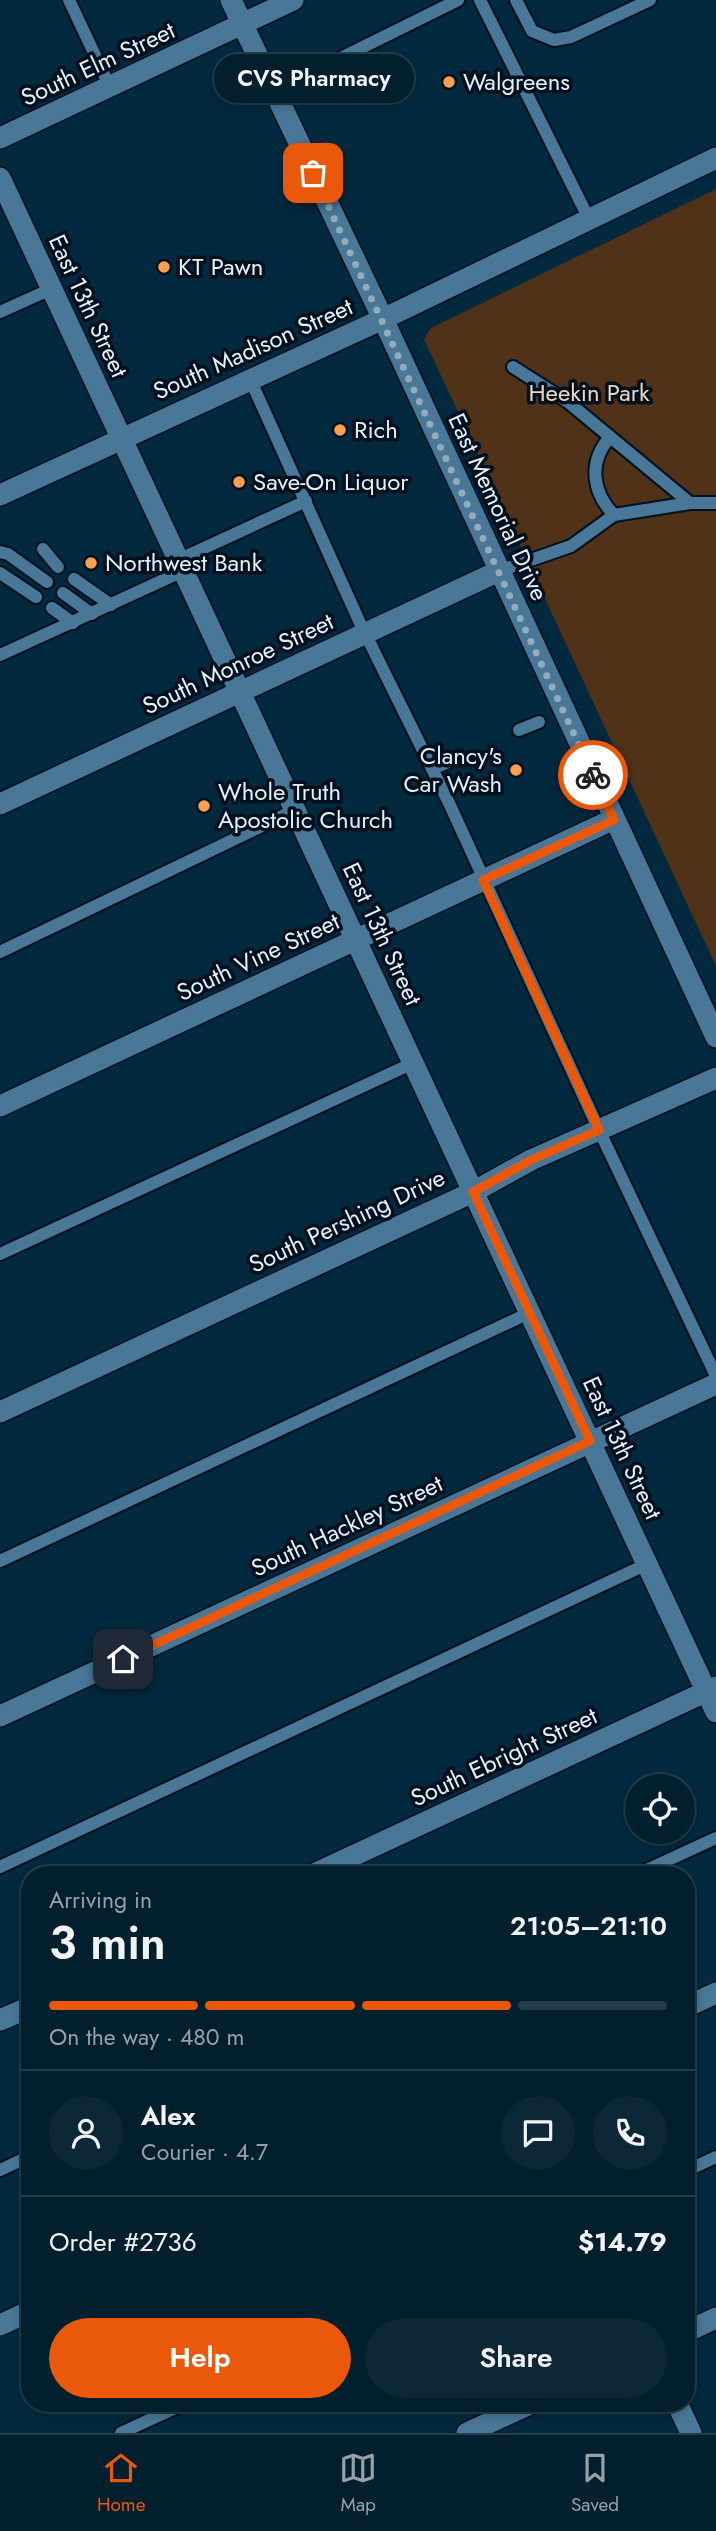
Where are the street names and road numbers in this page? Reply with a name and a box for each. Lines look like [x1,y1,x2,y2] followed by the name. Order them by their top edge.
[15,12,181,115] street label: South Elm Street
[40,229,137,383] street label: East 13th Street
[147,289,358,408] street label: South Madison Street
[440,407,557,606] street label: East Memorial Drive
[136,604,339,723] street label: South Monroe Street
[334,857,431,1011] street label: East 13th Street
[171,903,345,1010] street label: South Vine Street
[243,1160,451,1281] street label: South Pershing Drive
[574,1371,671,1525] street label: East 13th Street
[245,1466,449,1585] street label: South Hackley Street
[405,1698,603,1815] street label: South Ebright Street

